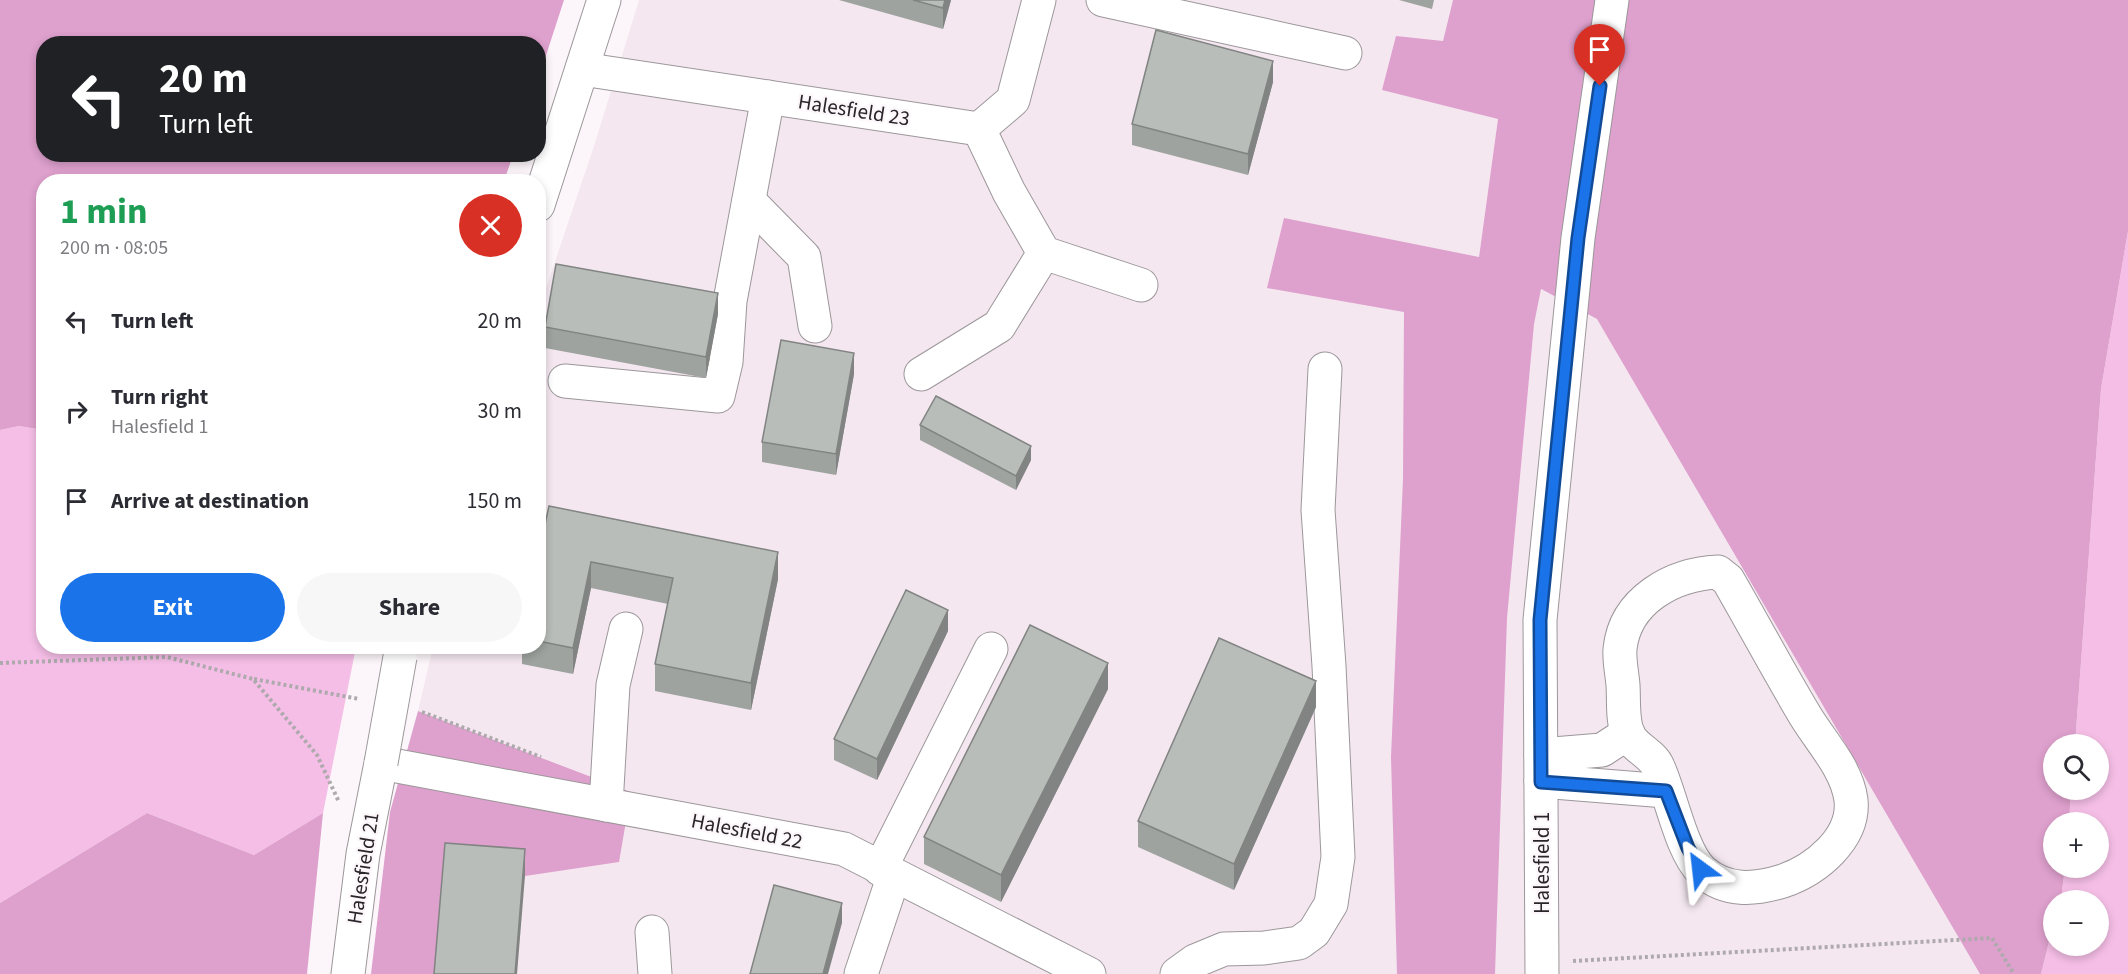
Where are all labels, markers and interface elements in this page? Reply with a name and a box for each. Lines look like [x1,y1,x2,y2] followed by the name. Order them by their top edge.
[1574,24,1625,86] pin
[1583,33,1616,66] icon: arrive
[159,49,248,109] text: 20 m
[60,60,138,138] icon: left
[796,86,912,134] street label: Halesfield 23
[159,105,253,144] text: Turn left
[60,186,148,237] text: 1 min
[459,194,522,257] button: close
[60,234,168,262] text: 200 m · 08:05
[60,305,93,338] icon: left
[111,305,193,337] text: Turn left
[477,305,522,337] text: 20 m
[111,381,208,413] text: Turn right
[60,395,93,428] icon: right
[477,395,522,427] text: 30 m
[111,413,208,441] text: Halesfield 1
[60,485,93,518] icon: arrive
[111,485,309,517] text: Arrive at destination
[467,485,522,517] text: 150 m
[60,573,285,642] button: Exit
[297,573,522,642] button: Share
[2043,734,2109,956] map controls
[2043,734,2109,800] button: search
[689,806,805,856] street label: Halesfield 22
[339,810,387,926] street label: Halesfield 21
[1527,812,1557,914] street label: Halesfield 1
[2043,812,2109,878] button: +
[1668,837,1732,901] position arrow
[2043,890,2109,956] button: −

